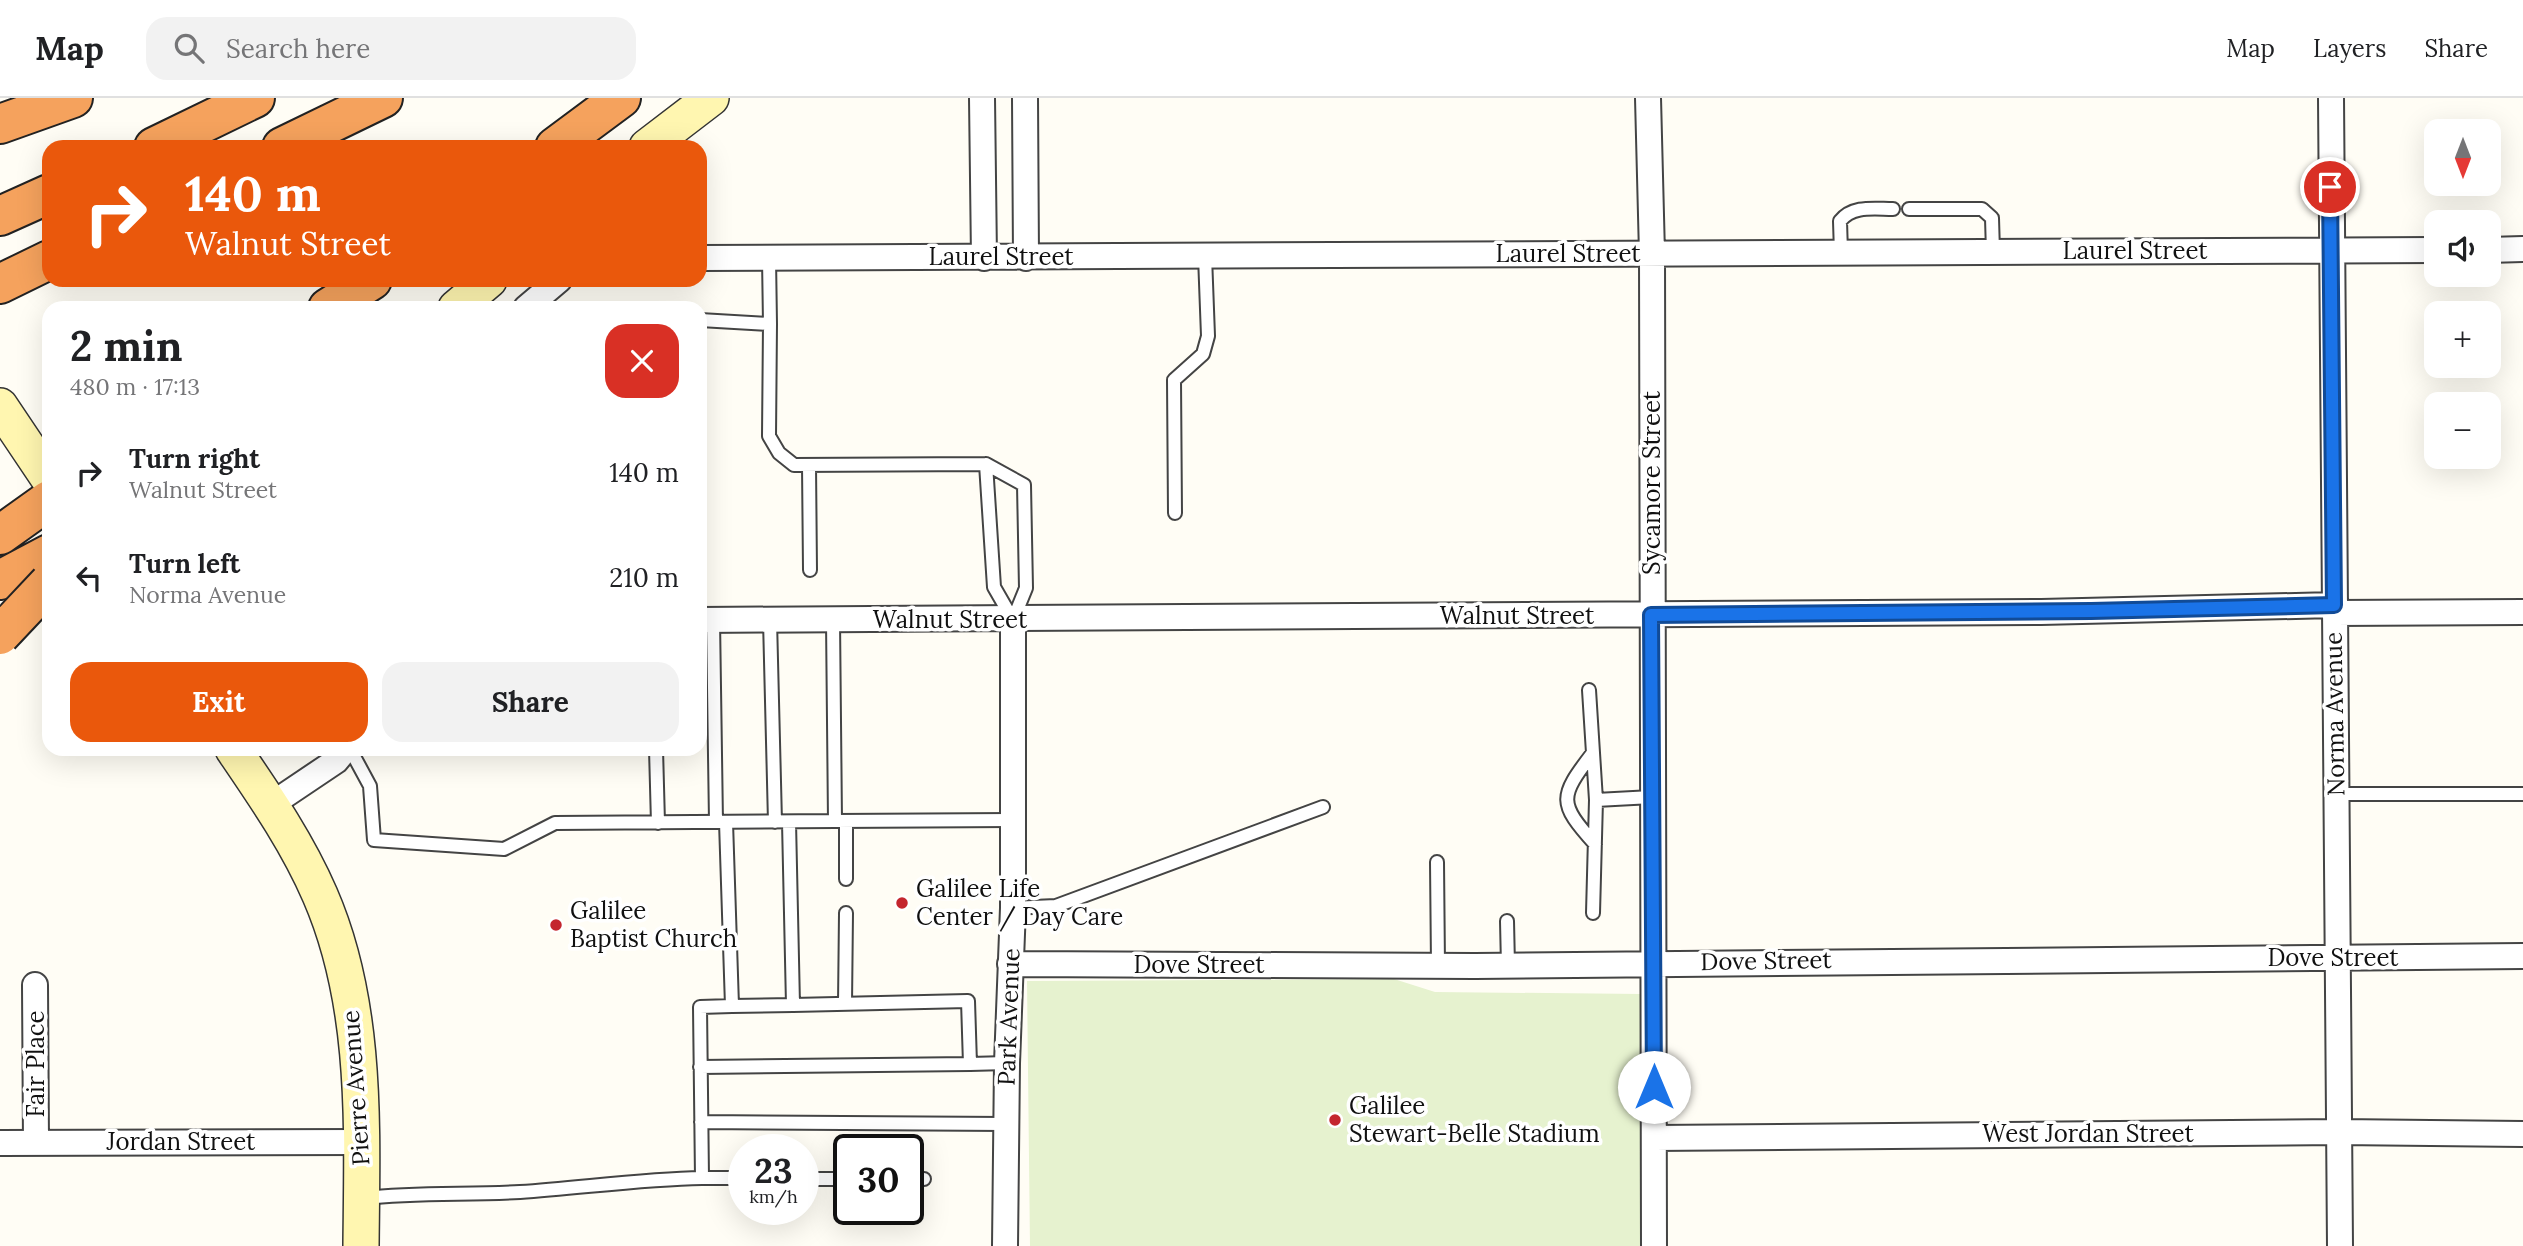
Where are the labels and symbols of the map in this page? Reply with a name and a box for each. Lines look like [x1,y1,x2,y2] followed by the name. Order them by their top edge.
[2424,119,2501,196] north arrow
[2300,157,2360,217] pin
[2062,235,2208,266] street label: Laurel Street
[1495,238,1641,269] street label: Laurel Street
[928,241,1074,272] street label: Laurel Street
[1636,390,1667,575] street label: Sycamore Street
[1440,600,1595,631] street label: Walnut Street
[873,604,1028,635] street label: Walnut Street
[2318,632,2351,796] street label: Norma Avenue
[916,873,1123,932] place label: Galilee Life Center / Day Care
[570,895,737,954] place label: Galilee Baptist Church
[894,895,910,911] marker: Galilee Life Center / Day Care
[548,917,564,933] marker: Galilee Baptist Church
[2267,942,2399,973] street label: Dove Street
[1700,944,1833,977] street label: Dove Street
[991,948,1026,1086] street label: Park Avenue
[1133,949,1265,980] street label: Dove Street
[335,1009,376,1167] street label: Pierre Avenue
[20,1011,51,1118] street label: Fair Place
[1617,1050,1691,1124] position arrow
[1349,1090,1600,1149] place label: Galilee Stewart-Belle Stadium
[1327,1112,1343,1128] marker: Galilee Stewart-Belle Stadium
[1982,1118,2194,1149] street label: West Jordan Street
[106,1126,256,1157] street label: Jordan Street
[833,1134,924,1225] speed limit sign: 30

